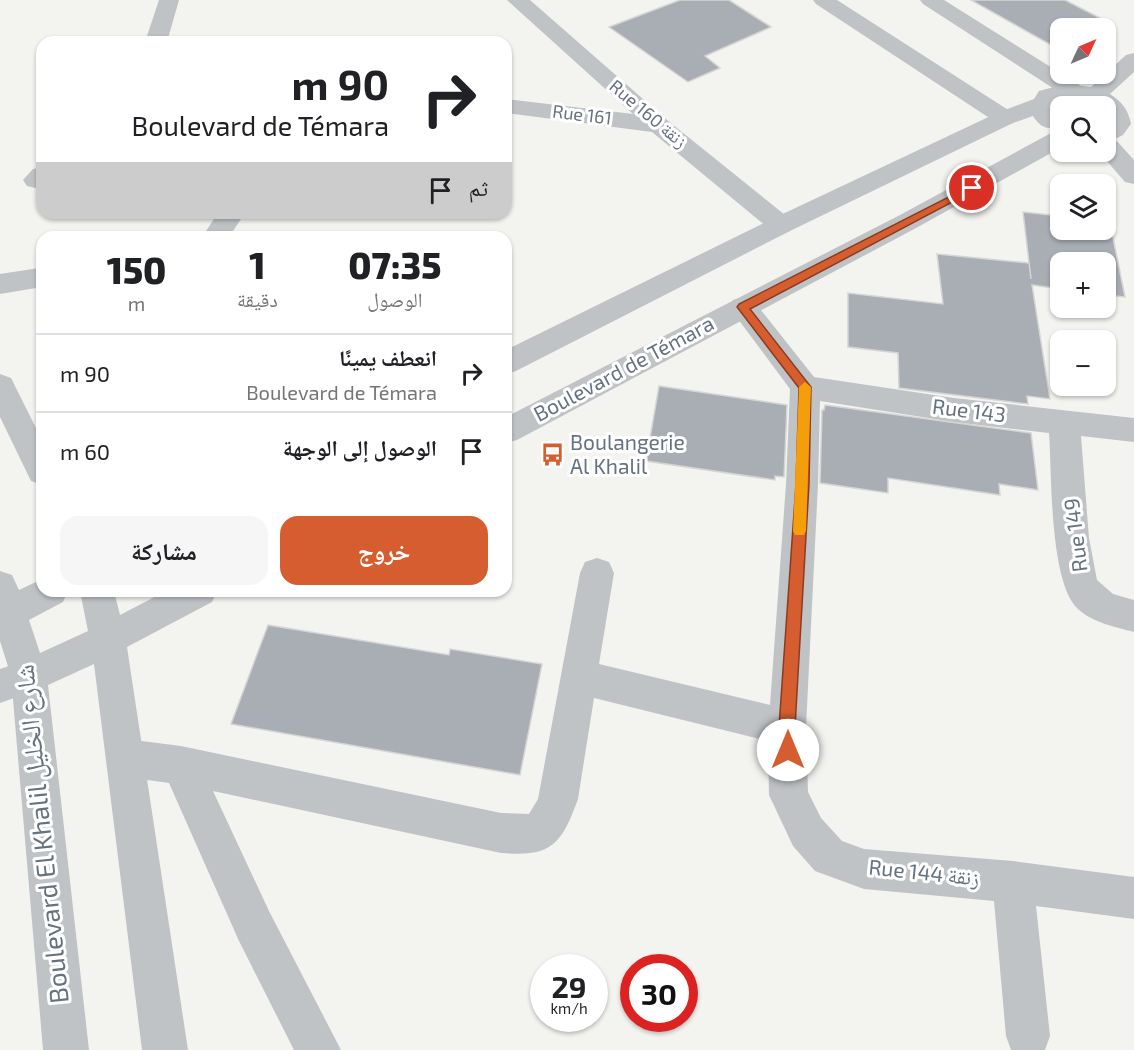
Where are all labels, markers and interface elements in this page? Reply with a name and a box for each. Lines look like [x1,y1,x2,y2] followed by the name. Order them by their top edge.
[1050,18,1116,84] north arrow
[1050,18,1116,396] map controls
[292,58,389,108] text: 90 m
[410,60,488,138] icon: right
[605,74,692,152] street label: Rue 160 زنقة
[1050,96,1116,162] button: search
[551,99,613,129] street label: Rue 161
[131,109,389,141] text: Boulevard de Témara
[946,162,997,213] pin
[955,171,988,204] icon: arrive
[424,174,457,207] icon: arrive
[469,174,488,200] text: ثم
[1050,174,1116,240] button: layers
[249,243,265,286] text: 1
[348,243,441,286] text: 07:35
[107,248,166,291] text: 150
[1050,252,1116,318] button: +
[237,287,278,311] text: دقيقة
[367,287,423,311] text: الوصول
[128,291,145,315] text: m
[529,310,718,426] street label: Boulevard de Témara
[1050,330,1116,396] button: −
[339,344,437,370] text: انعطف يمينًا
[455,357,488,390] icon: right
[60,360,110,386] text: 90 m
[246,380,437,404] text: Boulevard de Témara
[931,393,1007,426] street label: Rue 143
[570,429,685,478] place label: Boulangerie Al Khalil
[283,434,437,460] text: الوصول إلى الوجهة
[455,435,488,468] icon: arrive
[60,438,110,464] text: 60 m
[539,442,565,468] bus stop icon: Boulangerie Al Khalil
[1058,497,1091,574] street label: Rue 149
[60,516,268,585] button: مشاركة
[280,516,488,585] button: خروج
[7,663,76,1005] street label: Boulevard El Khalil شارع الخليل
[756,718,820,782] position arrow
[868,853,981,890] street label: Rue 144 زنقة
[620,954,698,1032] speed limit sign: 30
[551,968,587,1004] text: 29
[550,999,588,1017] text: km/h

